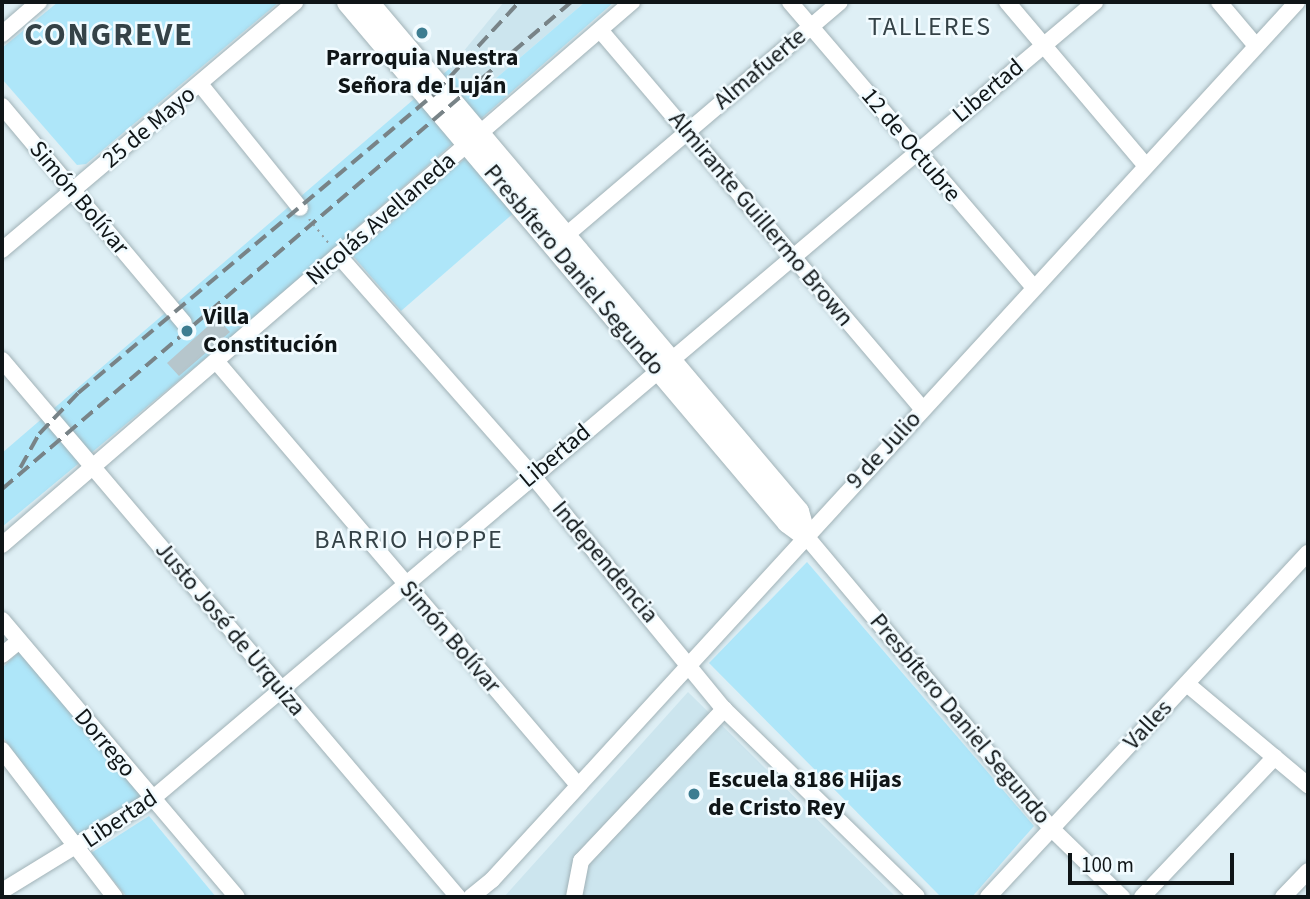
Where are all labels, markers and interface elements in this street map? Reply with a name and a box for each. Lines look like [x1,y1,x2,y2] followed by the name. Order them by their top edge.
[869,11,991,43] district label: TALLERES
[25,16,193,54] district label: CONGREVE
[708,22,812,116] street label: Almafuerte
[414,25,430,41] marker: Parroquia Nuestra Señora de Luján
[326,44,518,100] place label: Parroquia Nuestra Señora de Luján
[947,53,1029,129] street label: Libertad
[97,80,201,174] street label: 25 de Mayo
[855,82,967,208] street label: 12 de Octubre
[663,106,859,332] street label: Almirante Guillermo Brown
[23,135,135,261] street label: Simón Bolívar
[300,146,462,292] street label: Nicolás Avellaneda
[477,159,671,381] street label: Presbítero Daniel Segundo
[203,303,338,359] place label: Villa Constitución
[177,321,197,341] marker: Villa Constitución
[841,405,927,495] street label: 9 de Julio
[514,418,596,494] street label: Libertad
[546,495,664,629] street label: Independencia
[316,524,502,556] district label: BARRIO HOPPE
[149,536,311,722] street label: Justo José de Urquiza
[393,575,507,699] street label: Simón Bolívar
[863,608,1057,830] street label: Presbítero Daniel Segundo
[1118,694,1178,756] street label: Valles
[68,703,142,783] street label: Dorrego
[708,766,902,822] place label: Escuela 8186 Hijas de Cristo Rey
[77,784,163,854] street label: Libertad
[686,786,702,802] marker: Escuela 8186 Hijas de Cristo Rey
[1072,839,1238,883] scale bar
[1081,850,1134,880] text: 100 m

